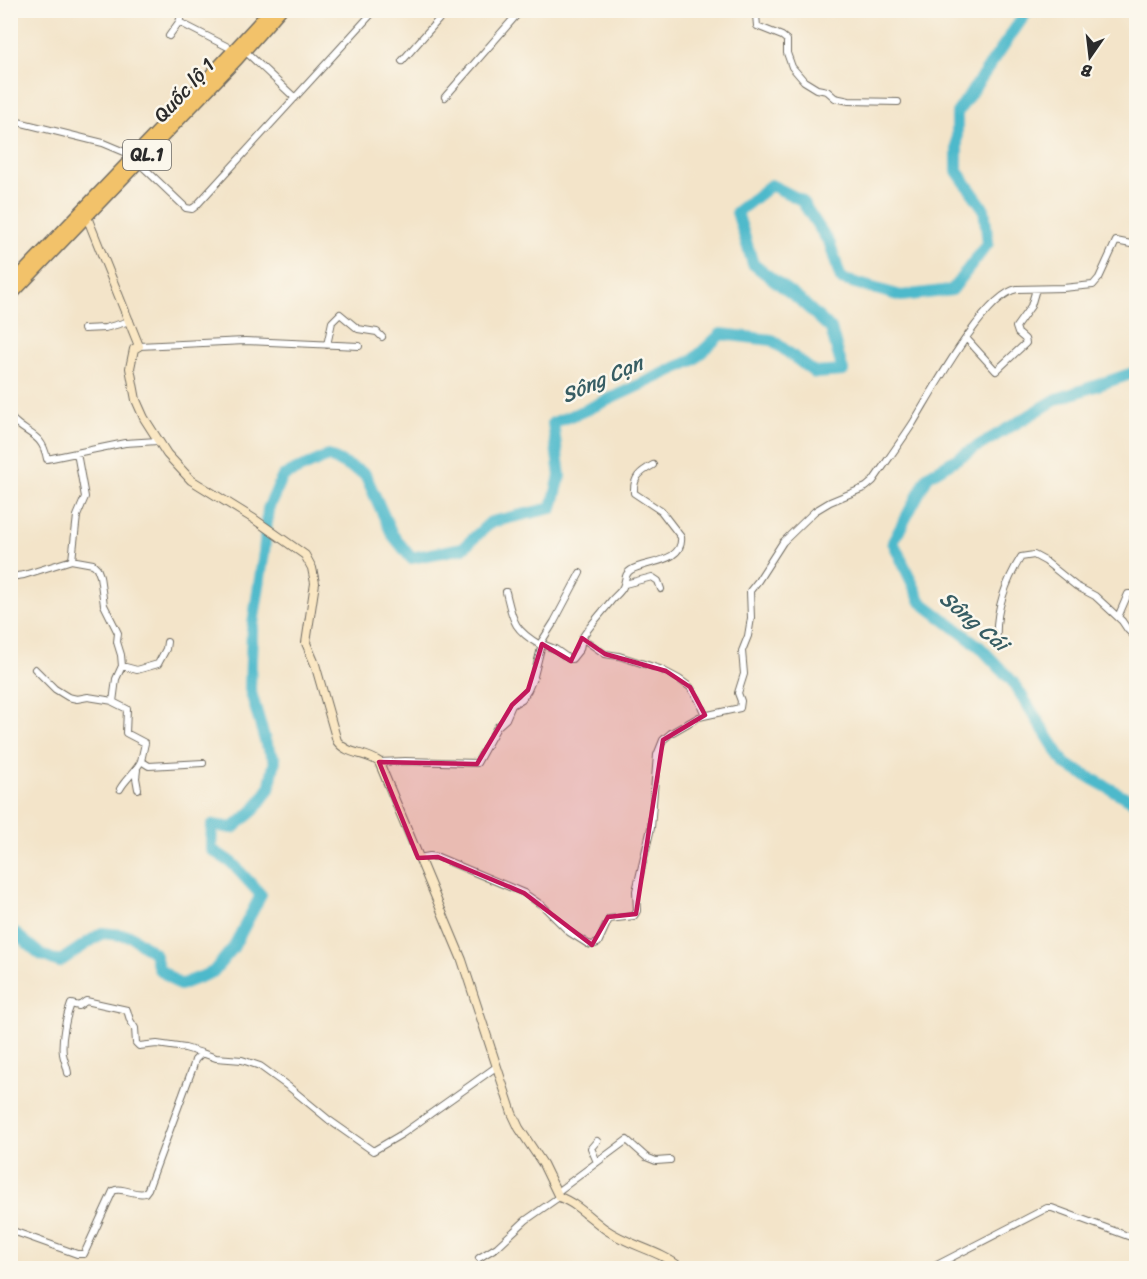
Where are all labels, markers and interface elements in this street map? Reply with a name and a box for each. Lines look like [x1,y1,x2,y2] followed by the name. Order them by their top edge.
[1060,27,1120,87] north arrow
[145,50,224,131] street label: Quốc lộ 1
[1077,56,1095,86] text: B
[123,140,171,170] road number: QL.1
[555,343,652,414] water label: Sông Cạn
[931,581,1020,664] water label: Sông Cái

